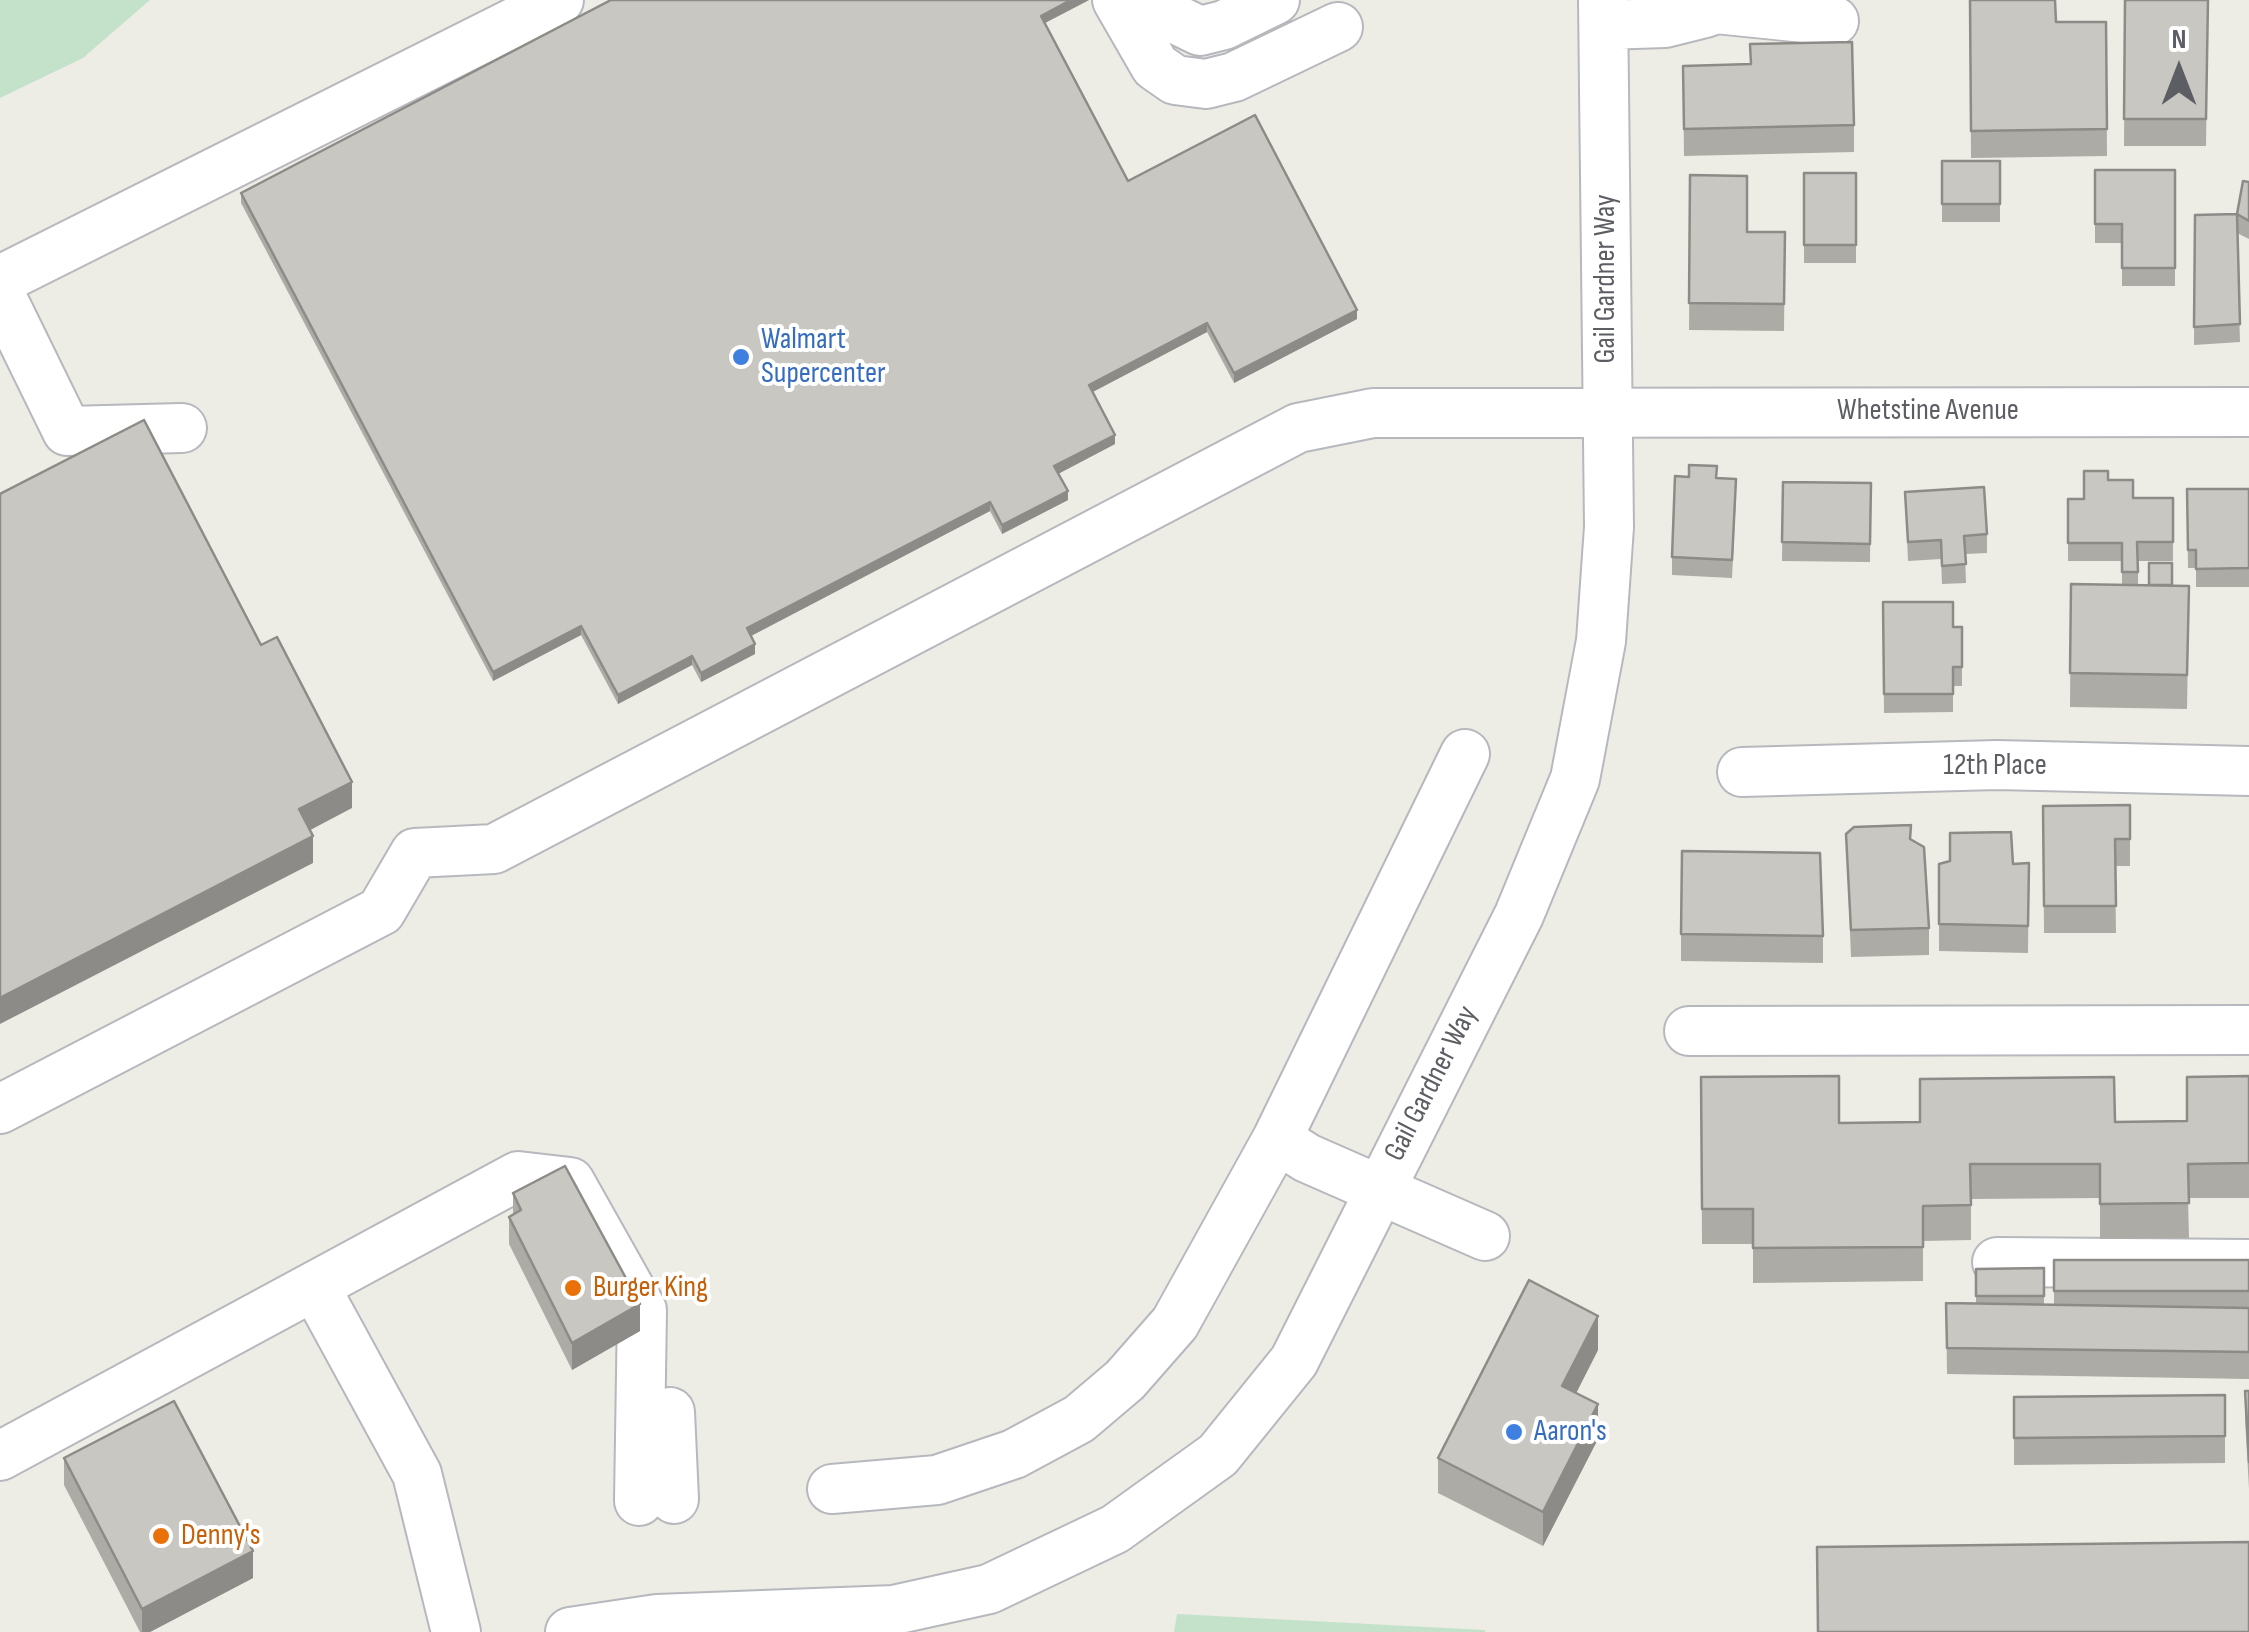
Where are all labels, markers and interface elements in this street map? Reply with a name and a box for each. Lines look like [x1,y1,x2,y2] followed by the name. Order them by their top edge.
[2129,20,2229,120] north arrow
[2172,23,2186,56] text: N
[1588,194,1624,364] street label: Gail Gardner Way
[761,322,886,392] place label: Walmart Supercenter
[730,346,752,368] marker: Walmart Supercenter
[1837,393,2019,429] street label: Whetstine Avenue
[1943,748,2047,784] street label: 12th Place
[1378,1000,1486,1168] street label: Gail Gardner Way
[593,1270,708,1306] place label: Burger King
[562,1277,584,1299] marker: Burger King
[1534,1414,1607,1450] place label: Aaron's
[1503,1421,1525,1443] marker: Aaron's
[181,1518,260,1554] place label: Denny's
[150,1525,172,1547] marker: Denny's

